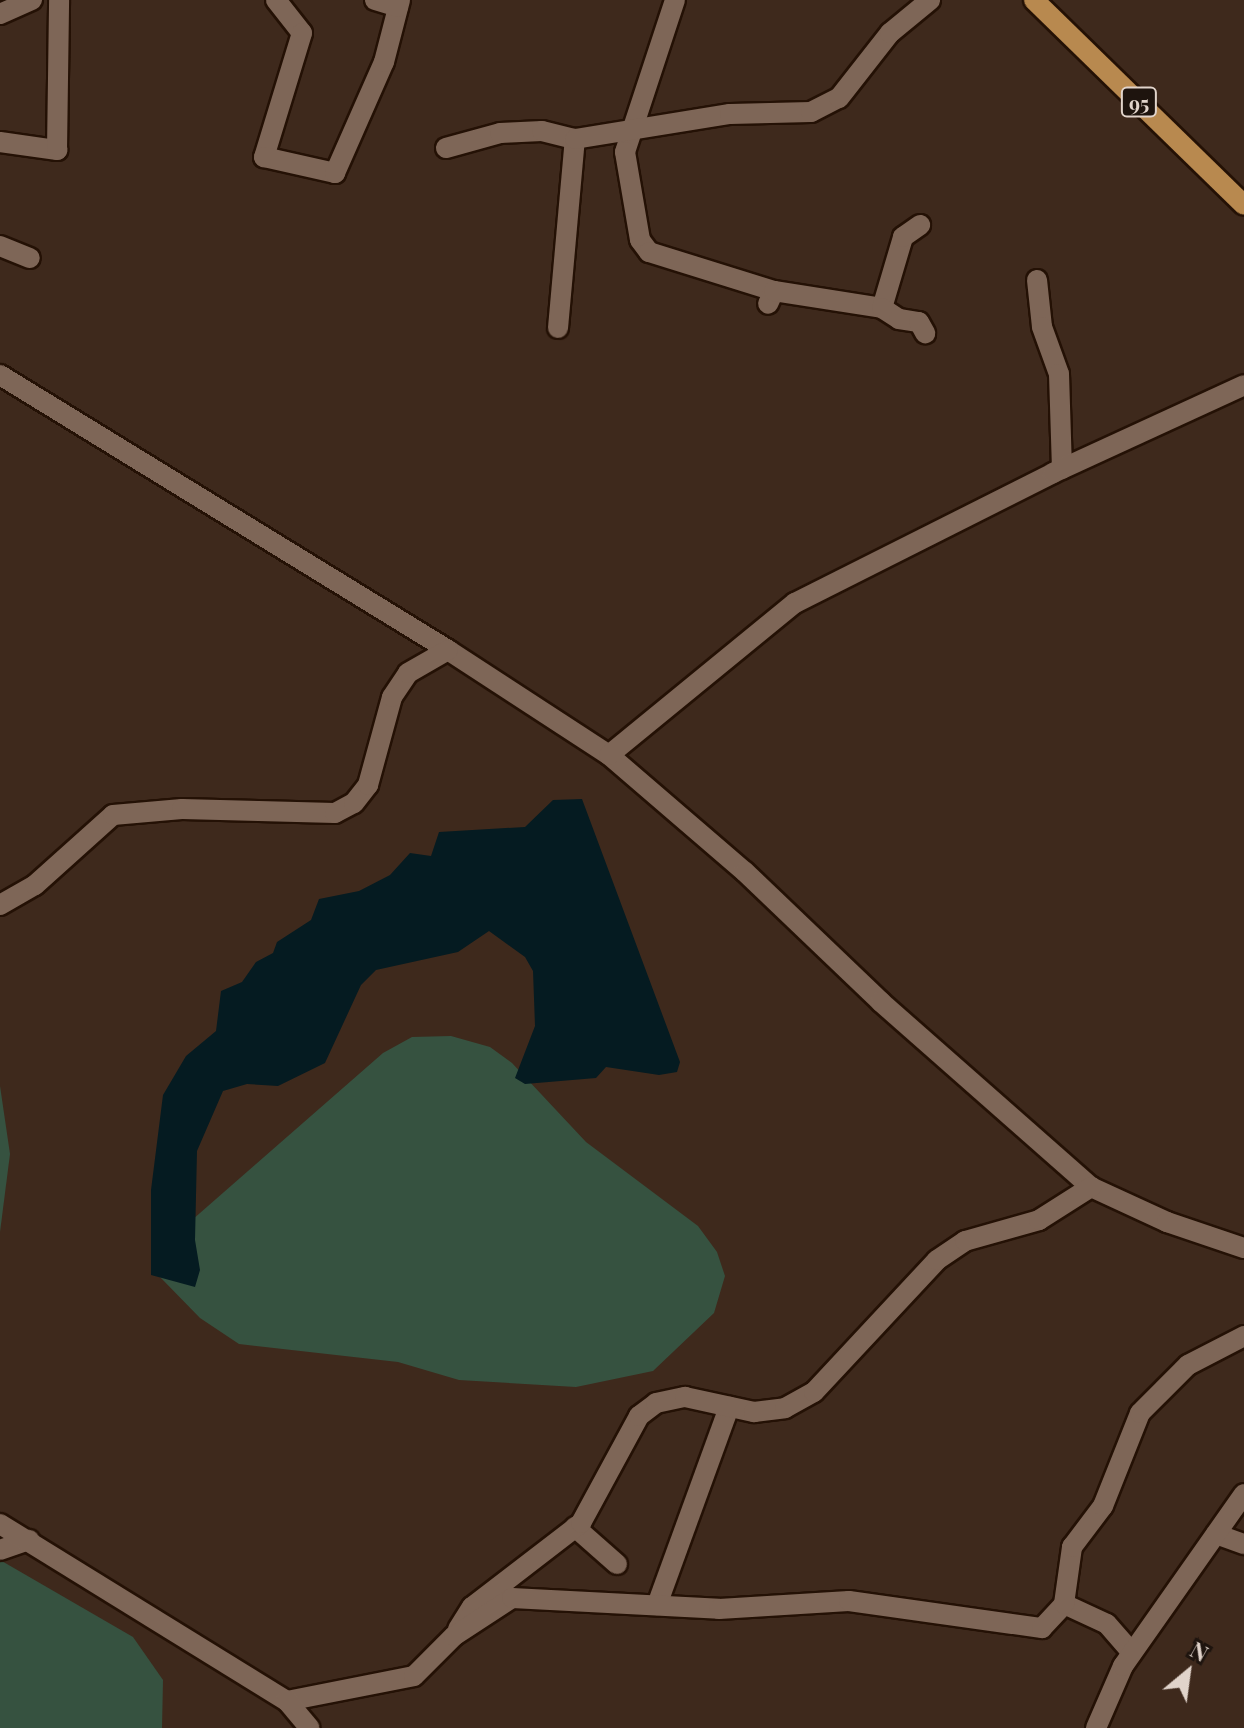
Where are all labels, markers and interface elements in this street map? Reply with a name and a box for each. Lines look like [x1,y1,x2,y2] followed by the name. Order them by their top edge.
[1119,86,1159,118] road number: 95
[1148,1632,1228,1712] north arrow
[1185,1634,1214,1668] text: N

